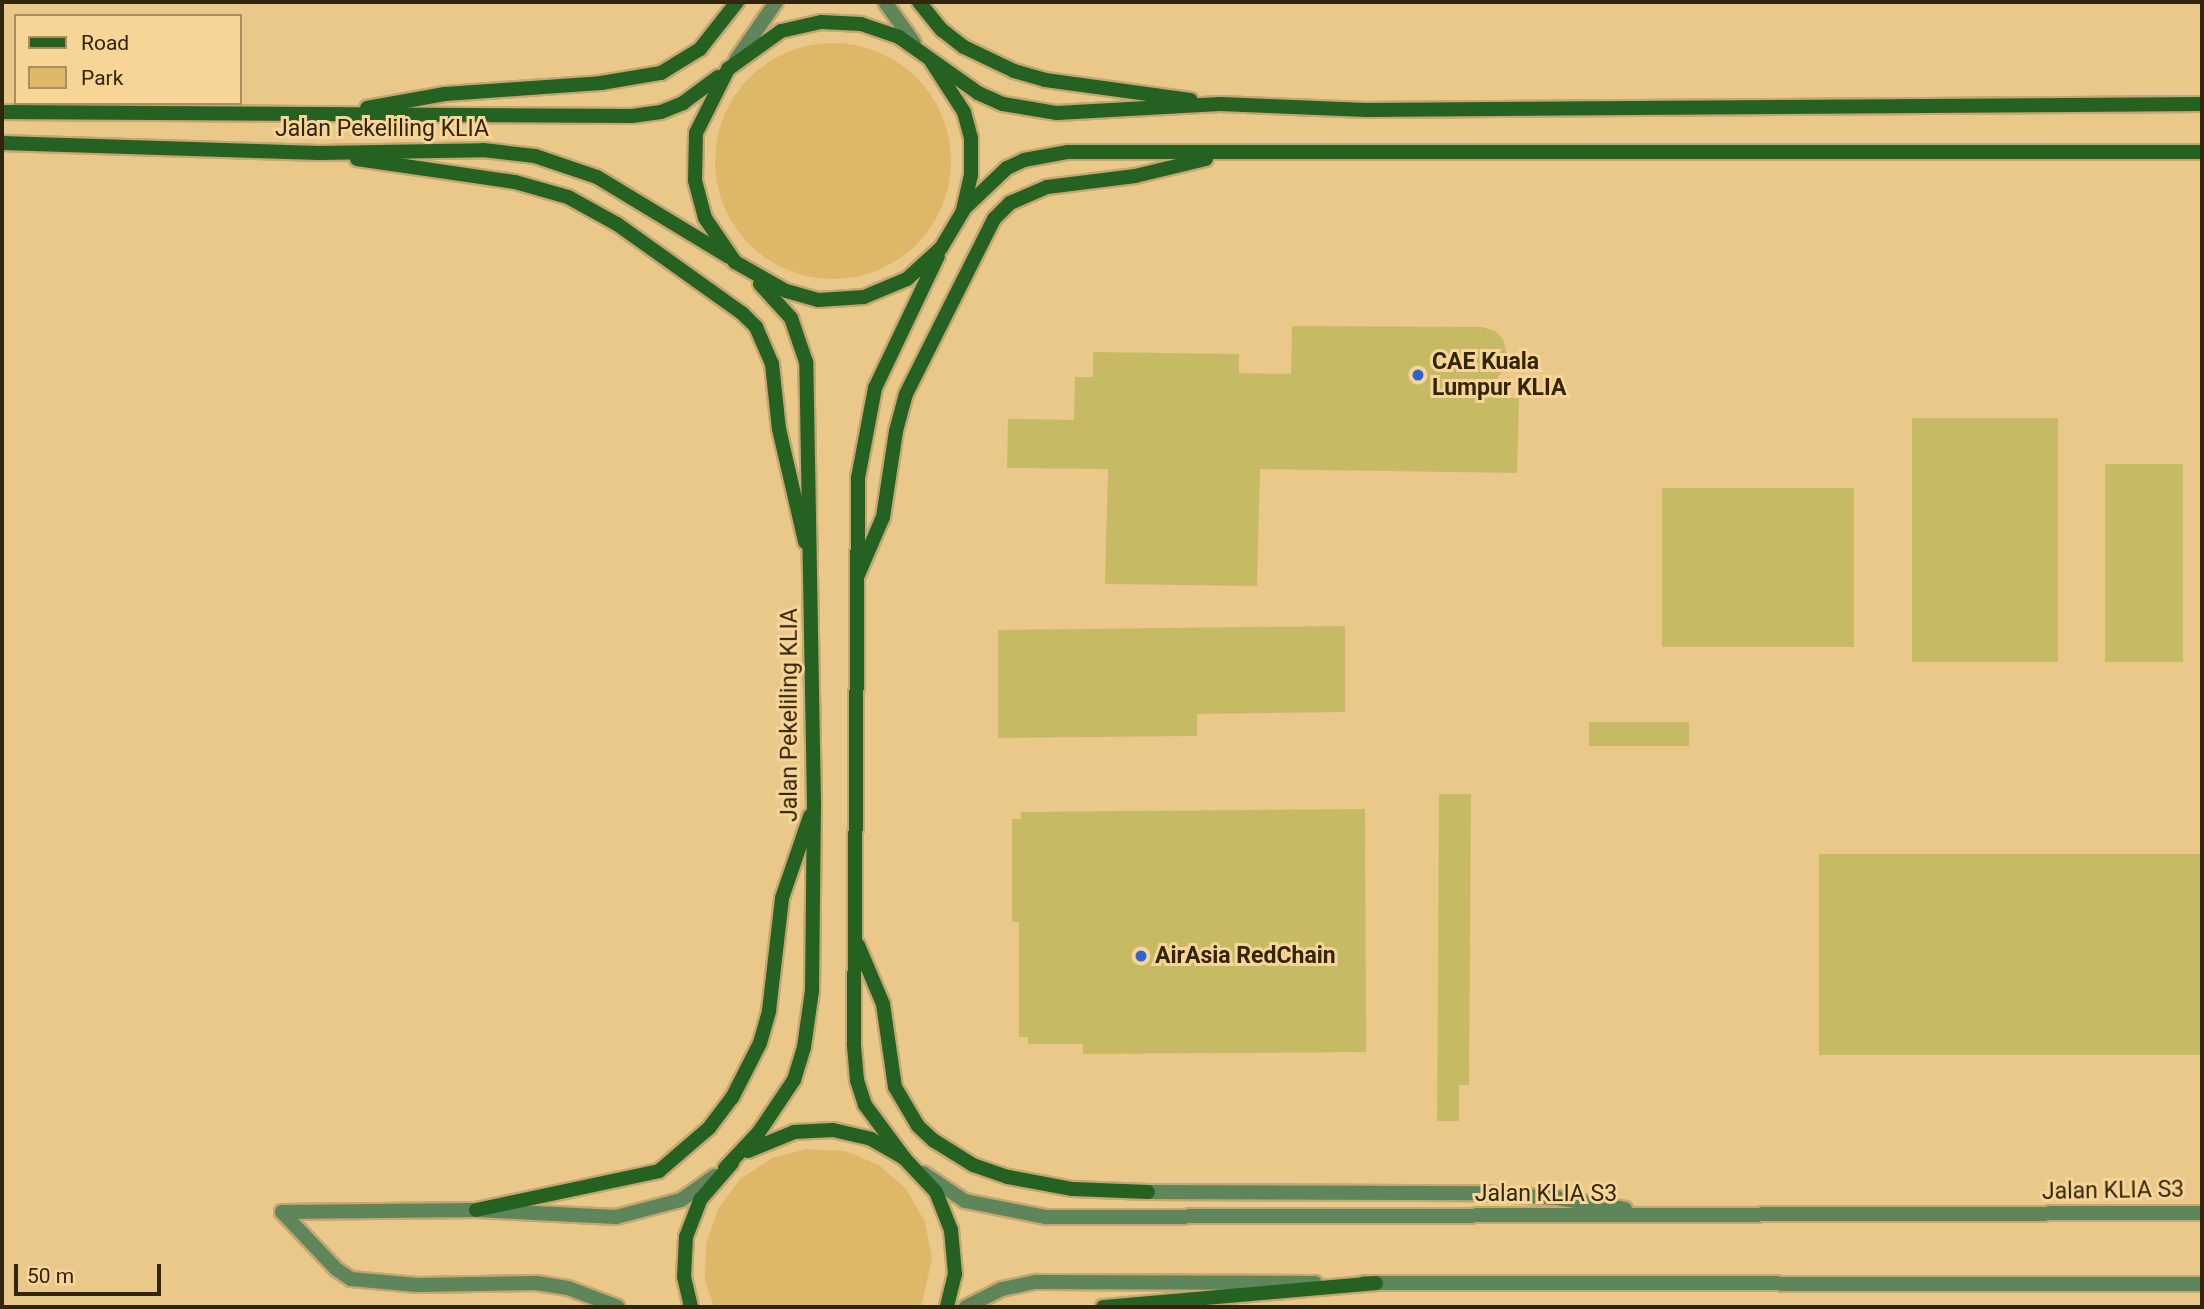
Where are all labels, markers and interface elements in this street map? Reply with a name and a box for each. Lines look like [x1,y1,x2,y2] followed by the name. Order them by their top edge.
[14,14,242,105] legend
[81,31,129,55] text: Road
[81,66,123,90] text: Park
[275,115,489,143] street label: Jalan Pekeliling KLIA
[1432,348,1566,402] place label: CAE Kuala Lumpur KLIA
[1410,367,1426,383] marker: CAE Kuala Lumpur KLIA
[776,608,804,822] street label: Jalan Pekeliling KLIA
[1155,942,1336,970] place label: AirAsia RedChain
[1133,948,1149,964] marker: AirAsia RedChain
[2042,1176,2184,1206] street label: Jalan KLIA S3
[1475,1180,1617,1208] street label: Jalan KLIA S3
[18,1250,164,1294] scale bar
[27,1264,74,1288] text: 50 m

